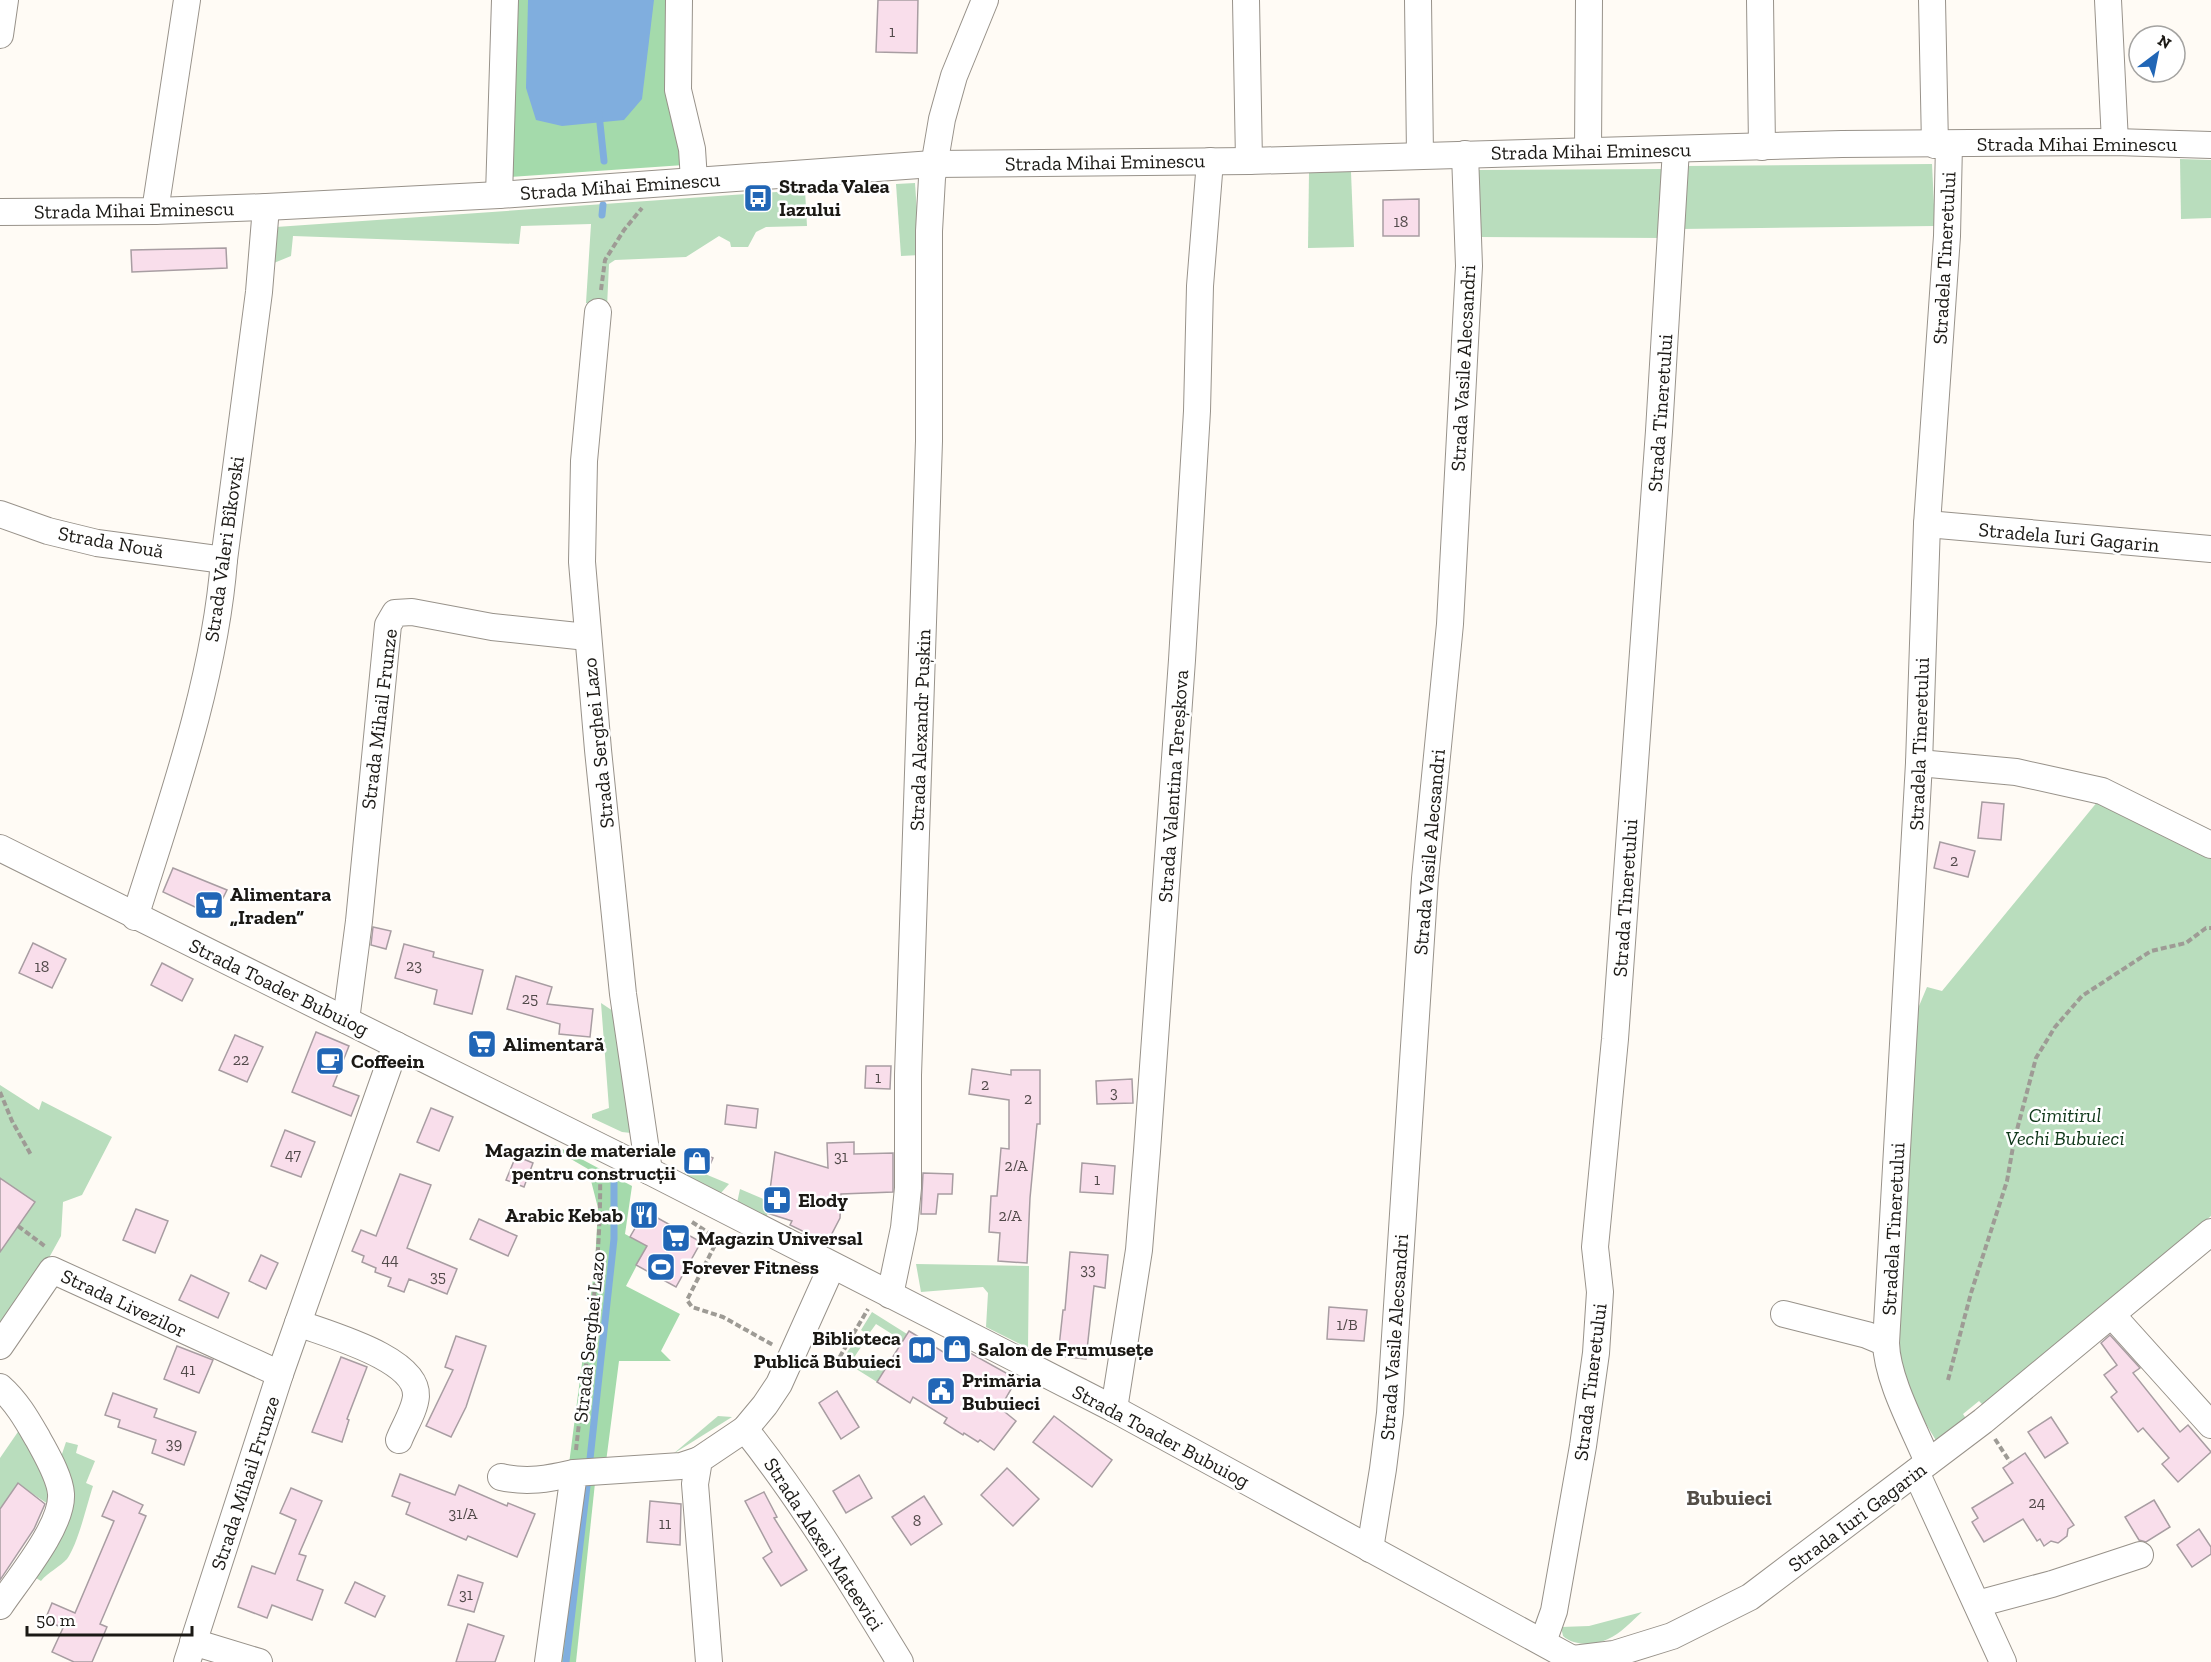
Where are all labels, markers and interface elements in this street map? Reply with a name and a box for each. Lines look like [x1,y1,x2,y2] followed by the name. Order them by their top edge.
[889,22,895,41] house number: 1
[2127,24,2187,84] north arrow
[2154,30,2175,53] text: N
[1977,132,2177,156] street label: Strada Mihai Eminescu
[1491,137,1691,165] street label: Strada Mihai Eminescu
[1005,148,1205,176] street label: Strada Mihai Eminescu
[519,167,721,205] street label: Strada Mihai Eminescu
[1927,171,1961,345] street label: Stradela Tineretului
[779,174,890,221] place label: Strada Valea Iazului
[742,182,774,214] bus stop icon: Strada Valea Iazului
[34,196,234,224] street label: Strada Mihai Eminescu
[1394,212,1408,231] house number: 18
[1446,264,1480,472] street label: Strada Vasile Alecsandri
[1643,333,1678,493] street label: Strada Tineretului
[199,454,249,644] street label: Strada Valeri Bîkovski
[1978,517,2161,557] street label: Stradela Iuri Gagarin
[56,521,166,563] street label: Strada Nouă
[356,627,402,811] street label: Strada Mihail Frunze
[904,628,936,831] street label: Strada Alexandr Pușkin
[577,656,619,830] street label: Strada Serghei Lazo
[1904,657,1934,831] street label: Stradela Tineretului
[1153,668,1193,903] street label: Strada Valentina Tereșkova
[1408,748,1450,956] street label: Strada Vasile Alecsandri
[1608,818,1643,978] street label: Strada Tineretului
[1950,851,1958,870] house number: 2
[230,882,331,929] place label: Alimentara „Iraden”
[193,889,225,921] supermarket icon: Alimentara „Iraden”
[185,933,373,1041] street label: Strada Toader Bubuiog
[406,956,422,975] house number: 23
[35,957,49,976] house number: 18
[522,989,538,1008] house number: 25
[466,1028,498,1060] supermarket icon: Alimentară
[503,1032,604,1056] place label: Alimentară
[314,1045,346,1077] cafe icon: Coffeein
[351,1049,424,1073] place label: Coffeein
[233,1050,249,1069] house number: 22
[875,1068,881,1087] house number: 1
[981,1075,989,1094] house number: 2
[1110,1083,1118,1102] house number: 3
[1024,1089,1032,1108] house number: 2
[2006,1103,2124,1150] park label: Cimitirul Vechi Bubuieci
[485,1138,676,1185] place label: Magazin de materiale pentru construcții
[1876,1142,1910,1316] street label: Stradela Tineretului
[285,1145,301,1164] house number: 47
[681,1145,713,1177] shop icon: Magazin de materiale pentru construcții
[834,1147,848,1166] house number: 31
[1004,1156,1028,1175] house number: 2/A
[1094,1170,1100,1189] house number: 1
[761,1184,793,1216] pharmacy icon: Elody
[798,1188,848,1212] place label: Elody
[628,1199,660,1231] restaurant icon: Arabic Kebab
[505,1203,623,1227] place label: Arabic Kebab
[998,1206,1022,1225] house number: 2/A
[660,1222,692,1254] supermarket icon: Magazin Universal
[697,1226,863,1250] place label: Magazin Universal
[1375,1233,1413,1441] street label: Strada Vasile Alecsandri
[381,1250,399,1269] house number: 44
[568,1250,610,1424] street label: Strada Serghei Lazo
[645,1251,677,1283] sports icon: Forever Fitness
[682,1255,819,1279] place label: Forever Fitness
[1080,1260,1096,1279] house number: 33
[57,1263,191,1343] street label: Strada Livezilor
[430,1267,446,1286] house number: 35
[1568,1302,1612,1462] street label: Strada Tineretului
[1336,1315,1358,1334] house number: 1/B
[753,1326,901,1373] place label: Biblioteca Publică Bubuieci
[941,1333,973,1365] shop icon: Salon de Frumusețe
[906,1334,938,1366] library icon: Biblioteca Publică Bubuieci
[978,1337,1154,1361] place label: Salon de Frumusețe
[181,1360,195,1379] house number: 41
[962,1368,1041,1415] place label: Primăria Bubuieci
[925,1375,957,1407] public building icon: Primăria Bubuieci
[1068,1379,1254,1493] street label: Strada Toader Bubuiog
[205,1393,285,1573] street label: Strada Mihail Frunze
[166,1434,182,1453] house number: 39
[759,1453,889,1635] street label: Strada Alexei Mateevici
[1783,1457,1931,1577] street label: Strada Iuri Gagarin
[1686,1484,1772,1511] district label: Bubuieci
[2029,1493,2046,1512] house number: 24
[449,1504,478,1523] house number: 31/A
[913,1511,921,1530] house number: 8
[659,1514,671,1533] house number: 11
[459,1585,473,1604] house number: 31
[27,1599,192,1637] scale bar
[36,1609,76,1631] text: 50 m

